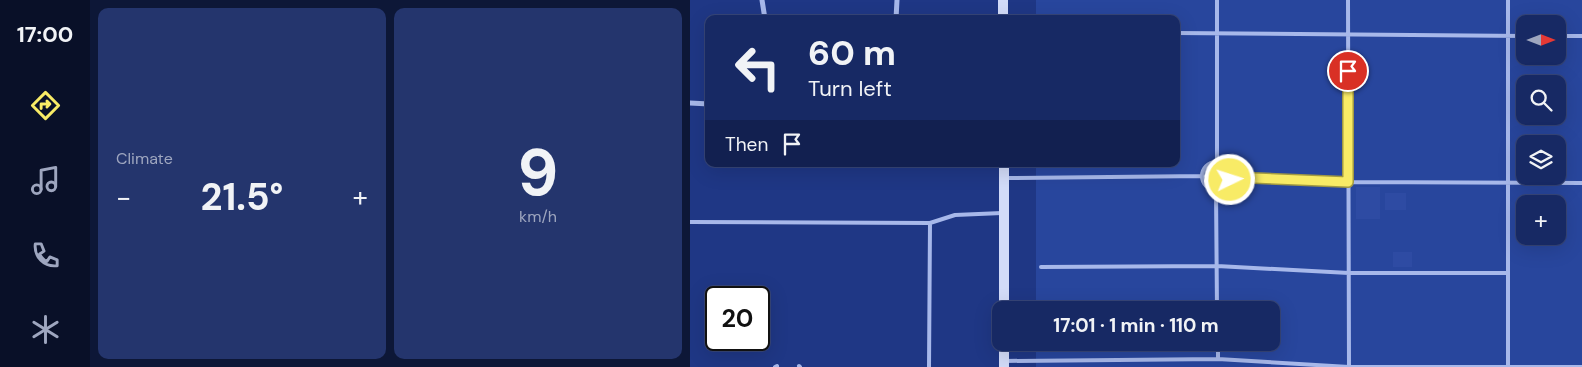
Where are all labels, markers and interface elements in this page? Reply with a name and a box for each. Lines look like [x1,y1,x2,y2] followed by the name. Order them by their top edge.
[1516,15,1566,65] north arrow
[1516,15,1566,245] map controls
[17,20,73,49] text: 17:00
[808,30,896,76] text: 60 m
[725,35,790,100] icon: left
[1327,50,1369,92] pin
[1334,57,1362,85] icon: arrive
[808,74,892,103] text: Turn left
[1516,75,1566,125] button: search
[28,88,63,123] icon: directions
[778,130,806,158] icon: arrive
[517,131,559,215] text: 9
[725,132,768,157] text: Then
[1516,135,1566,185] button: layers
[116,148,173,169] text: Climate
[1203,153,1255,205] position arrow
[28,163,63,198] icon: music
[201,172,283,222] text: 21.5°
[116,179,131,216] text: −
[353,179,368,216] text: +
[1516,195,1566,245] button: +
[519,206,557,227] text: km/h
[28,238,63,273] icon: phone
[705,286,770,351] speed limit sign: 20
[28,312,63,347] icon: climate
[1053,313,1219,338] text: 17:01 · 1 min · 110 m

